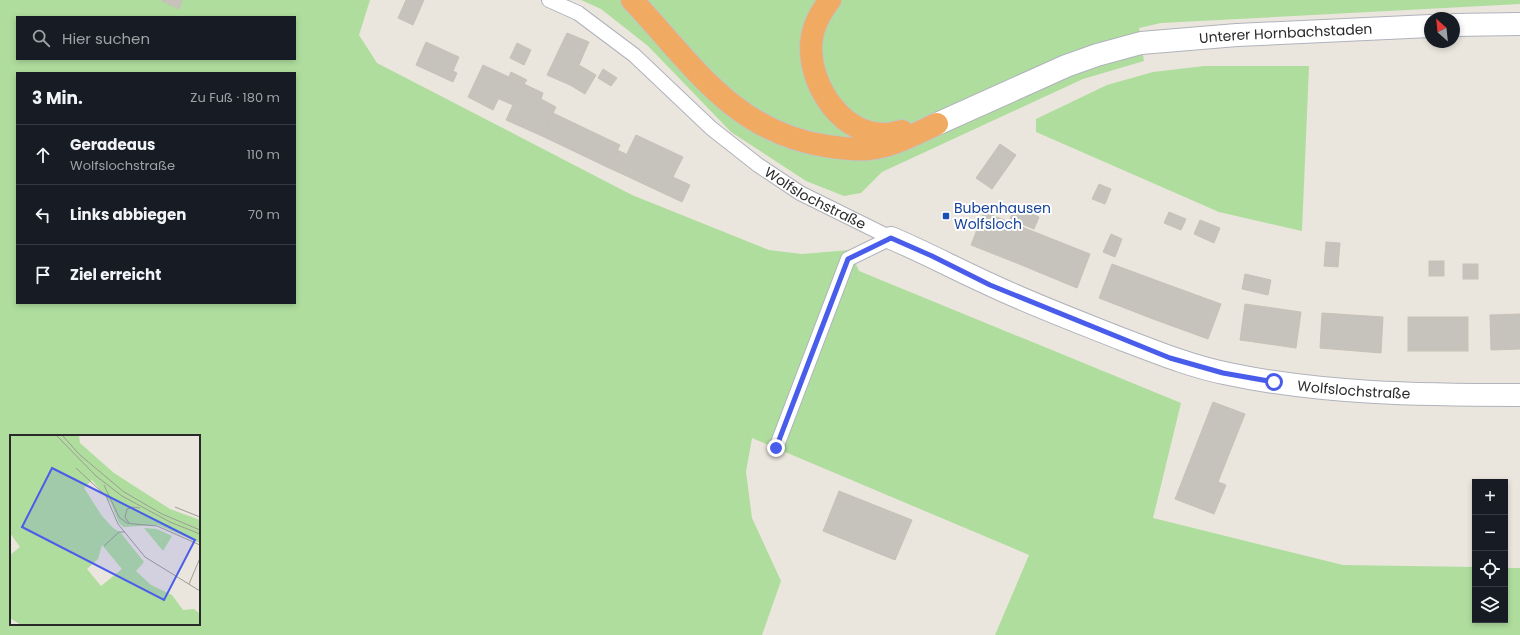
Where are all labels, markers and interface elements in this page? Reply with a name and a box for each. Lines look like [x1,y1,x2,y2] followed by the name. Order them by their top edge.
[1424,12,1460,48] north arrow
[16,16,296,60] search box
[1198,19,1373,48] street label: Unterer Hornbachstaden
[30,27,52,49] icon: search
[62,28,150,49] text: Hier suchen
[32,86,83,110] text: 3 Min.
[190,88,280,107] text: Zu Fuß · 180 m
[70,134,155,155] text: Geradeaus
[32,144,54,166] icon: ahead
[247,145,280,164] text: 110 m
[70,156,175,175] text: Wolfslochstraße
[760,162,870,234] street label: Wolfslochstraße
[954,198,1051,234] place label: Bubenhausen Wolfsloch
[32,204,54,226] icon: left
[70,204,186,225] text: Links abbiegen
[248,205,280,224] text: 70 m
[941,211,951,221] marker: Bubenhausen Wolfsloch
[32,264,54,286] icon: arrive
[70,264,161,285] text: Ziel erreicht
[1265,373,1283,391] route start
[1296,375,1411,404] street label: Wolfslochstraße
[10,435,200,625] inset map
[767,439,785,457] route end
[1472,479,1508,623] map controls
[1472,479,1508,515] button: +
[1472,515,1508,551] button: −
[1472,551,1508,587] button: locate
[1472,587,1508,623] button: layers

